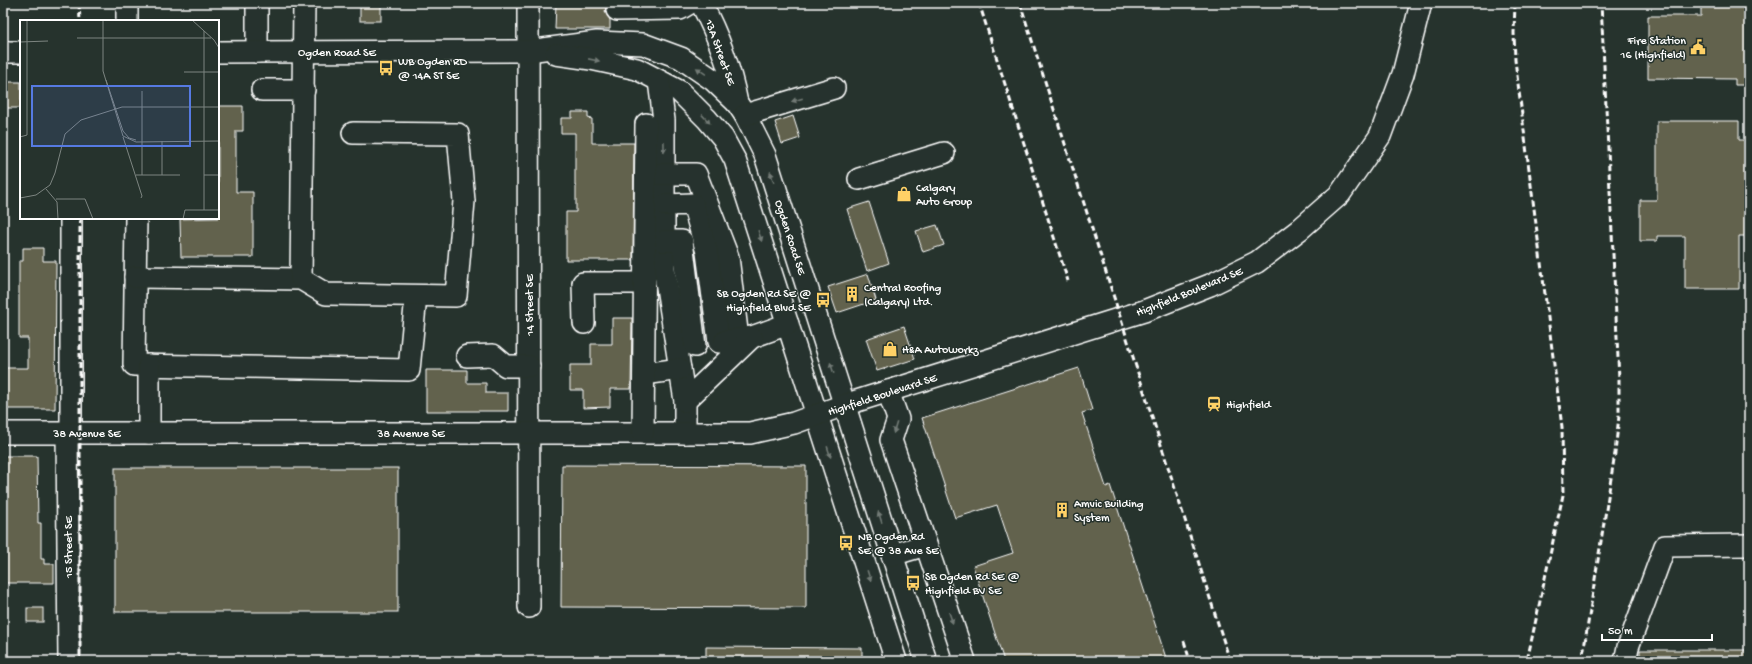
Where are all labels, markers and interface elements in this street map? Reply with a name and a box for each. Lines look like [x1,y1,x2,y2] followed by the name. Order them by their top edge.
[700,17,738,88] street label: 13A Street SE
[20,20,219,219] inset map
[1620,35,1686,63] place label: Fire Station 16 (Highfield)
[1689,38,1707,56] public building icon: Fire Station 16 (Highfield)
[298,47,376,61] street label: Ogden Road SE
[398,56,467,84] place label: WB Ogden RD @ 14A ST SE
[588,57,600,63] one-way arrow
[377,59,395,77] bus stop icon: WB Ogden RD @ 14A ST SE
[696,67,706,75] one-way arrow
[790,97,802,103] one-way arrow
[702,114,711,124] one-way arrow
[661,141,667,154] one-way arrow
[768,171,774,183] one-way arrow
[916,182,972,210] place label: Calgary Auto Group
[895,185,913,203] shop icon: Calgary Auto Group
[770,198,808,277] street label: Ogden Road SE
[757,230,763,242] one-way arrow
[1134,265,1246,321] street label: Highfield Boulevard SE
[524,274,538,337] street label: 14 Street SE
[864,282,941,310] place label: Central Roofing (Calgary) Ltd.
[843,285,861,303] building icon: Central Roofing (Calgary) Ltd.
[717,288,812,316] place label: SB Ogden Rd SE @ Highfield Blvd SE
[814,291,832,309] bus stop icon: SB Ogden Rd SE @ Highfield Blvd SE
[881,340,899,358] shop icon: H&A Autoworkz
[902,344,979,358] place label: H&A Autoworkz
[829,361,835,373] one-way arrow
[826,372,939,420] street label: Highfield Boulevard SE
[1205,395,1223,413] station icon: Highfield
[1226,399,1272,413] place label: Highfield
[892,422,898,434] one-way arrow
[52,428,121,442] street label: 38 Avenue SE
[376,428,445,442] street label: 38 Avenue SE
[826,447,832,459] one-way arrow
[1074,498,1144,526] place label: Amvic Building System
[1053,501,1071,519] building icon: Amvic Building System
[877,511,883,523] one-way arrow
[63,516,77,579] street label: 15 Street SE
[858,531,939,559] place label: NB Ogden Rd SE @ 38 Ave SE
[837,534,855,552] bus stop icon: NB Ogden Rd SE @ 38 Ave SE
[866,570,872,582] one-way arrow
[925,571,1019,599] place label: SB Ogden Rd SE @ Highfield BV SE
[904,574,922,592] bus stop icon: SB Ogden Rd SE @ Highfield BV SE
[948,612,954,624] one-way arrow
[1602,616,1712,642] scale bar
[1608,625,1633,639] text: 50 m

